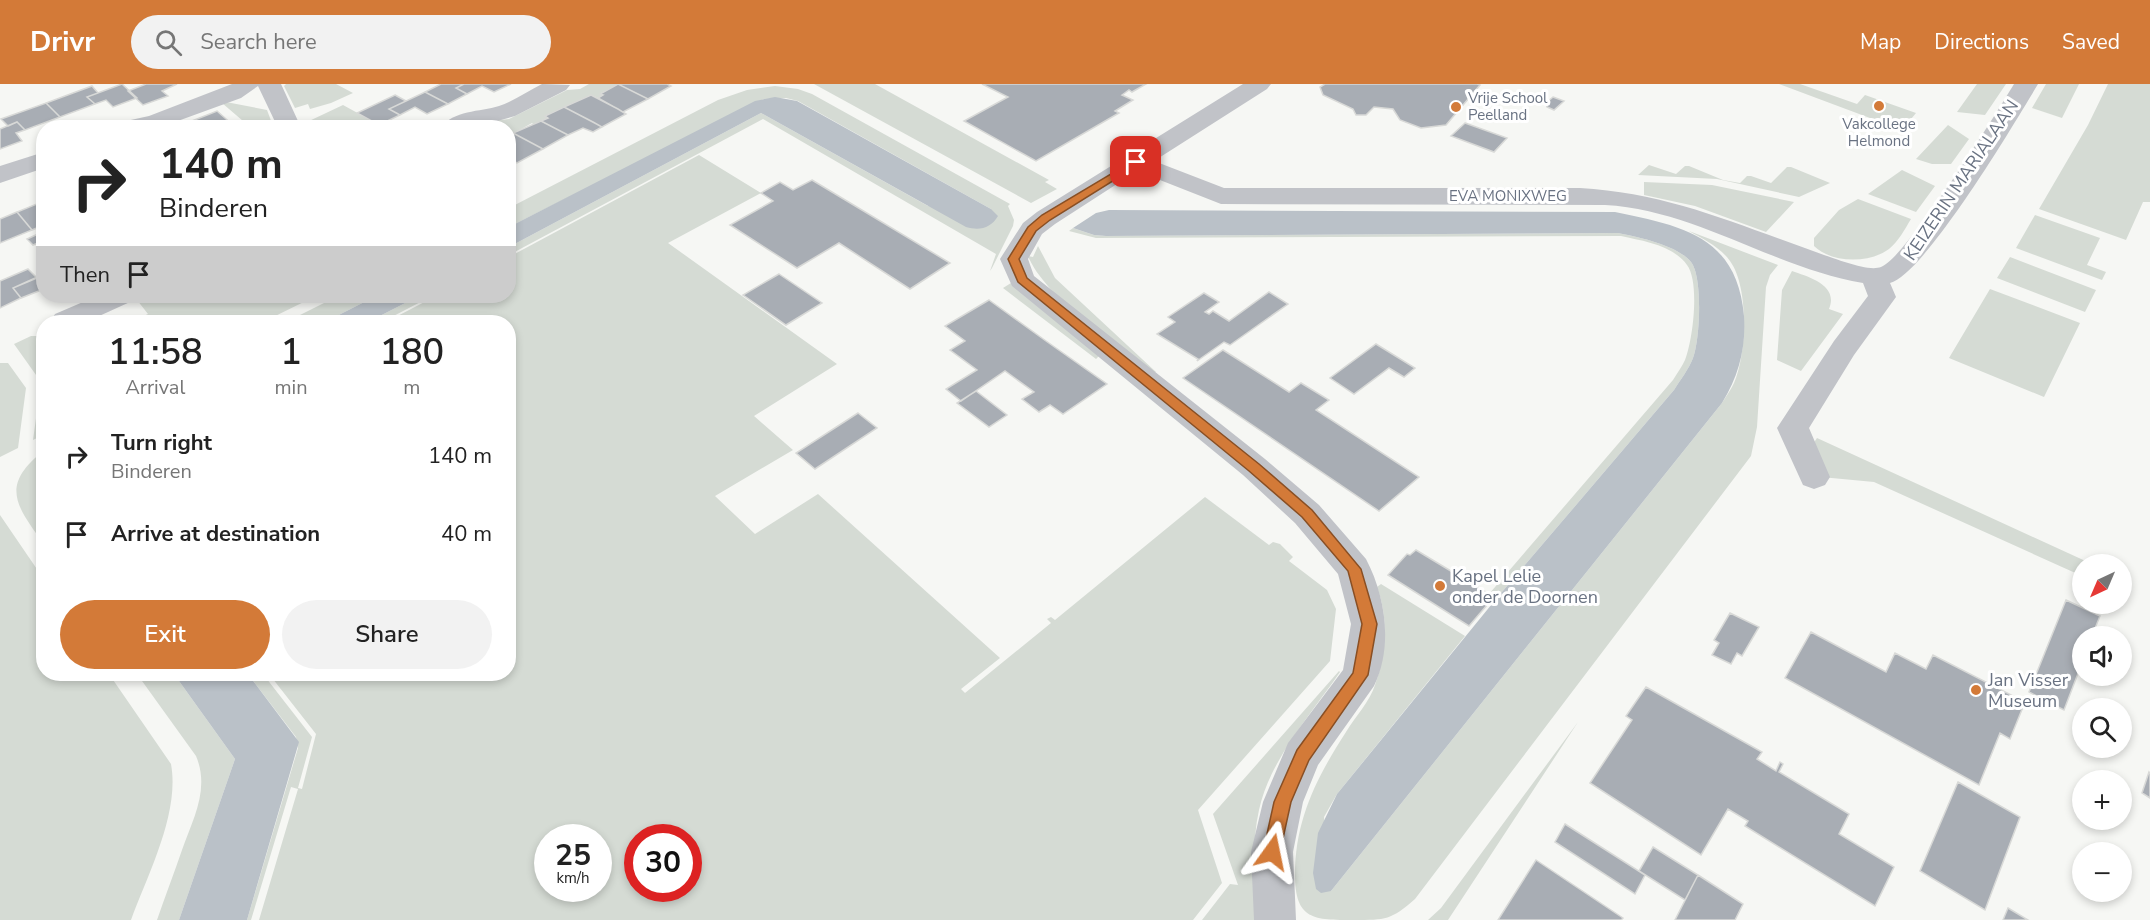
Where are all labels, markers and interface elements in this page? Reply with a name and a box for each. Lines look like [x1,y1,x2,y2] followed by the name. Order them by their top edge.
[131,15,551,69] search box
[30,23,95,61] text: Drivr
[152,26,185,59] icon: search
[200,27,317,57] text: Search here
[1860,28,1901,56] text: Map
[1934,28,2029,56] text: Directions
[2062,28,2120,56] text: Saved
[1467,88,1548,125] place label: Vrije School Peelland
[1898,95,2024,265] street label: KEIZERIN MARIALAAN
[1872,99,1886,113] marker: Vakcollege Helmond
[1449,100,1463,114] marker: Vrije School Peelland
[1841,114,1916,151] place label: Vakcollege Helmond
[159,136,283,193] text: 140 m
[1110,136,1161,187] pin
[60,144,138,222] icon: right
[1119,145,1152,178] icon: arrive
[1449,186,1567,206] street label: EVA MONIXWEG
[159,190,268,227] text: Binderen
[122,258,155,291] icon: arrive
[60,260,110,290] text: Then
[108,328,203,377] text: 11:58
[280,328,302,377] text: 1
[379,328,444,377] text: 180
[125,374,185,401] text: Arrival
[275,374,308,401] text: min
[403,374,420,401] text: m
[111,428,212,458] text: Turn right
[60,440,93,473] icon: right
[428,441,492,471] text: 140 m
[111,458,192,485] text: Binderen
[60,518,93,551] icon: arrive
[111,519,320,549] text: Arrive at destination
[441,519,492,549] text: 40 m
[2072,554,2132,614] north arrow
[2072,554,2132,902] map controls
[1452,564,1598,609] place label: Kapel Lelie onder de Doornen
[1433,579,1447,593] marker: Kapel Lelie onder de Doornen
[60,600,270,669] button: Exit
[282,600,492,669] button: Share
[2072,626,2132,686] button: sound
[1987,668,2069,713] place label: Jan Visser Museum
[1969,683,1983,697] marker: Jan Visser Museum
[2072,698,2132,758] button: search
[2072,770,2132,830] button: +
[1240,820,1304,884] position arrow
[624,824,702,902] speed limit sign: 30
[555,835,591,876] text: 25
[2072,842,2132,902] button: −
[556,868,590,888] text: km/h

